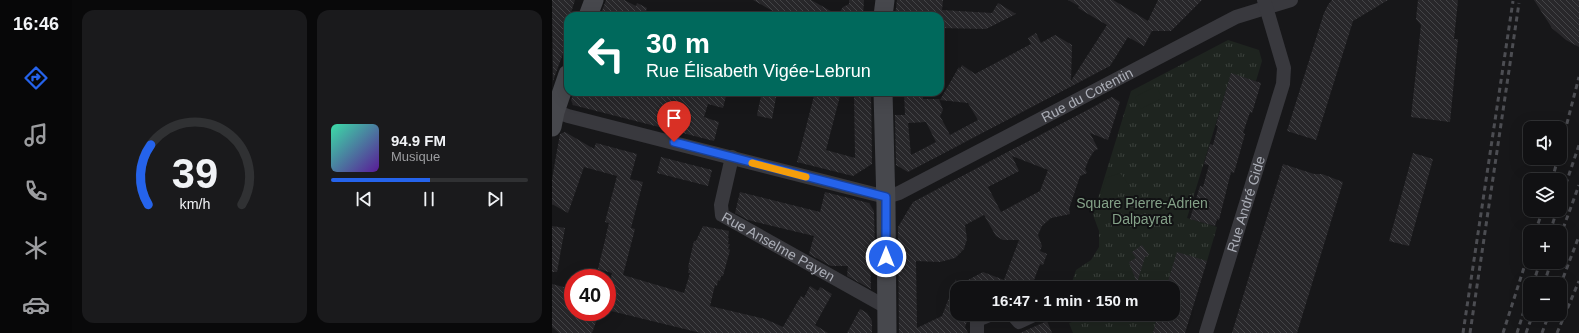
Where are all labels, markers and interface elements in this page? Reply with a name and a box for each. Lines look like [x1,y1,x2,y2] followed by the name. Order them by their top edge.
[13,14,59,34] text: 16:46
[580,28,632,80] icon: left
[646,28,710,59] text: 30 m
[646,61,871,81] text: Rue Élisabeth Vigée-Lebrun
[22,64,50,92] icon: directions
[1038,64,1136,125] street label: Rue du Cotentin
[657,101,691,142] pin
[663,107,685,129] icon: arrive
[22,121,50,149] icon: music
[1523,121,1567,321] map controls
[1523,121,1567,165] button: sound
[391,132,446,149] text: 94.9 FM
[171,149,218,196] text: 39
[391,149,440,164] text: Musique
[1224,154,1268,254] street label: Rue André Gide
[1523,173,1567,217] button: layers
[22,177,50,205] icon: phone
[353,188,375,210] icon: previous
[418,188,440,210] icon: pause
[484,188,506,210] icon: next
[179,195,210,211] text: km/h
[1076,195,1208,227] park label: Square Pierre-Adrien Dalpayrat
[719,209,838,285] street label: Rue Anselme Payen
[1523,225,1567,269] button: +
[22,234,50,262] icon: climate
[865,236,907,278] position arrow
[564,269,616,321] speed limit sign: 40
[1523,277,1567,321] button: −
[22,291,50,319] icon: car
[992,292,1138,309] text: 16:47 · 1 min · 150 m

